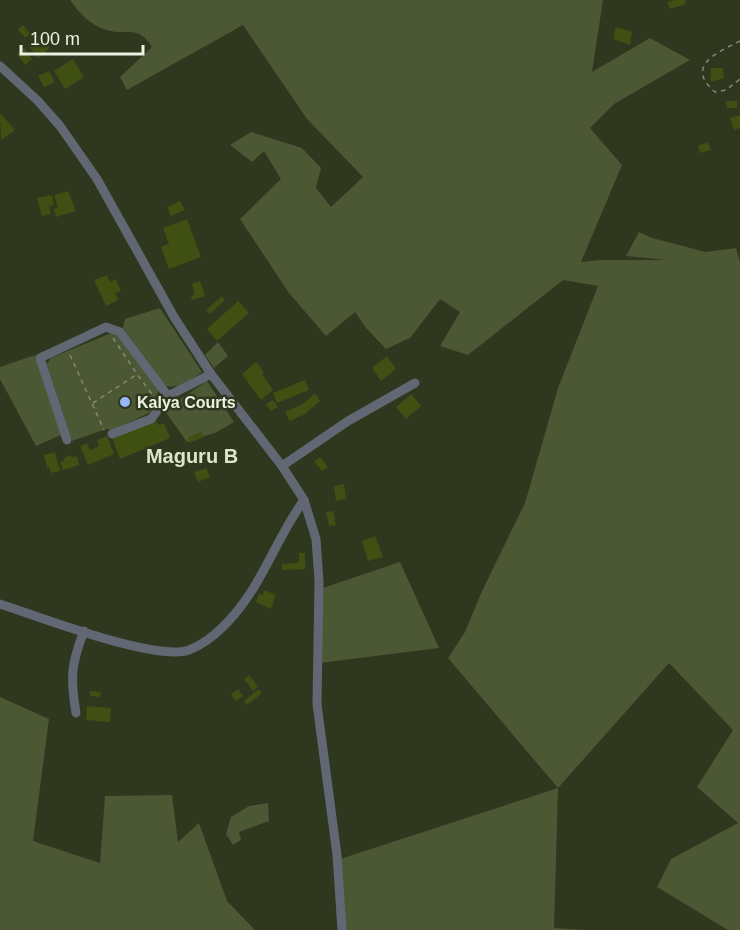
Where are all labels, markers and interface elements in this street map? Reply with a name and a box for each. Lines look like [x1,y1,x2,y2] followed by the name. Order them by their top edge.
[21,18,142,56] scale bar
[30,29,80,49] text: 100 m
[137,394,236,411] place label: Kalya Courts
[118,395,132,409] marker: Kalya Courts
[146,445,238,467] district label: Maguru B

